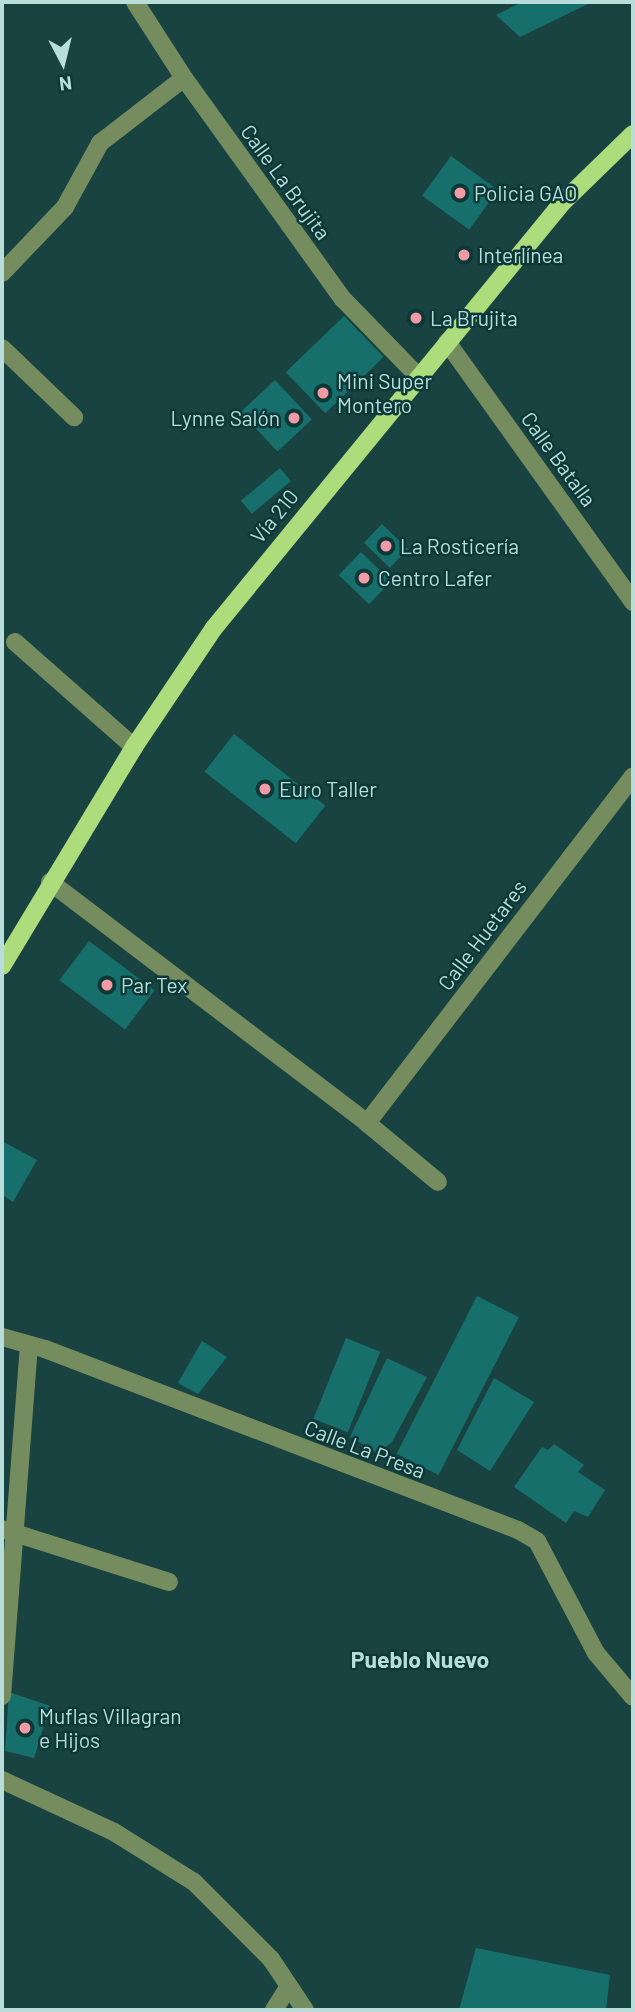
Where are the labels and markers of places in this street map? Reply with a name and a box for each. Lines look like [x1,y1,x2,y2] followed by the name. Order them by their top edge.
[474,180,577,206] place label: Policia GAO
[452,185,468,201] marker: Policia GAO
[478,242,563,268] place label: Interlínea
[456,247,472,263] marker: Interlínea
[430,305,518,331] place label: La Brujita
[408,310,424,326] marker: La Brujita
[337,368,432,418] place label: Mini Super Montero
[315,385,331,401] marker: Mini Super Montero
[170,405,280,431] place label: Lynne Salón
[286,410,302,426] marker: Lynne Salón
[400,533,519,559] place label: La Rosticería
[378,538,394,554] marker: La Rosticería
[378,565,492,591] place label: Centro Lafer
[356,570,372,586] marker: Centro Lafer
[279,776,377,802] place label: Euro Taller
[257,781,273,797] marker: Euro Taller
[121,972,187,998] place label: Par Tex
[99,977,115,993] marker: Par Tex
[39,1703,182,1753] place label: Muflas Villagran e Hijos
[17,1720,33,1736] marker: Muflas Villagran e Hijos

